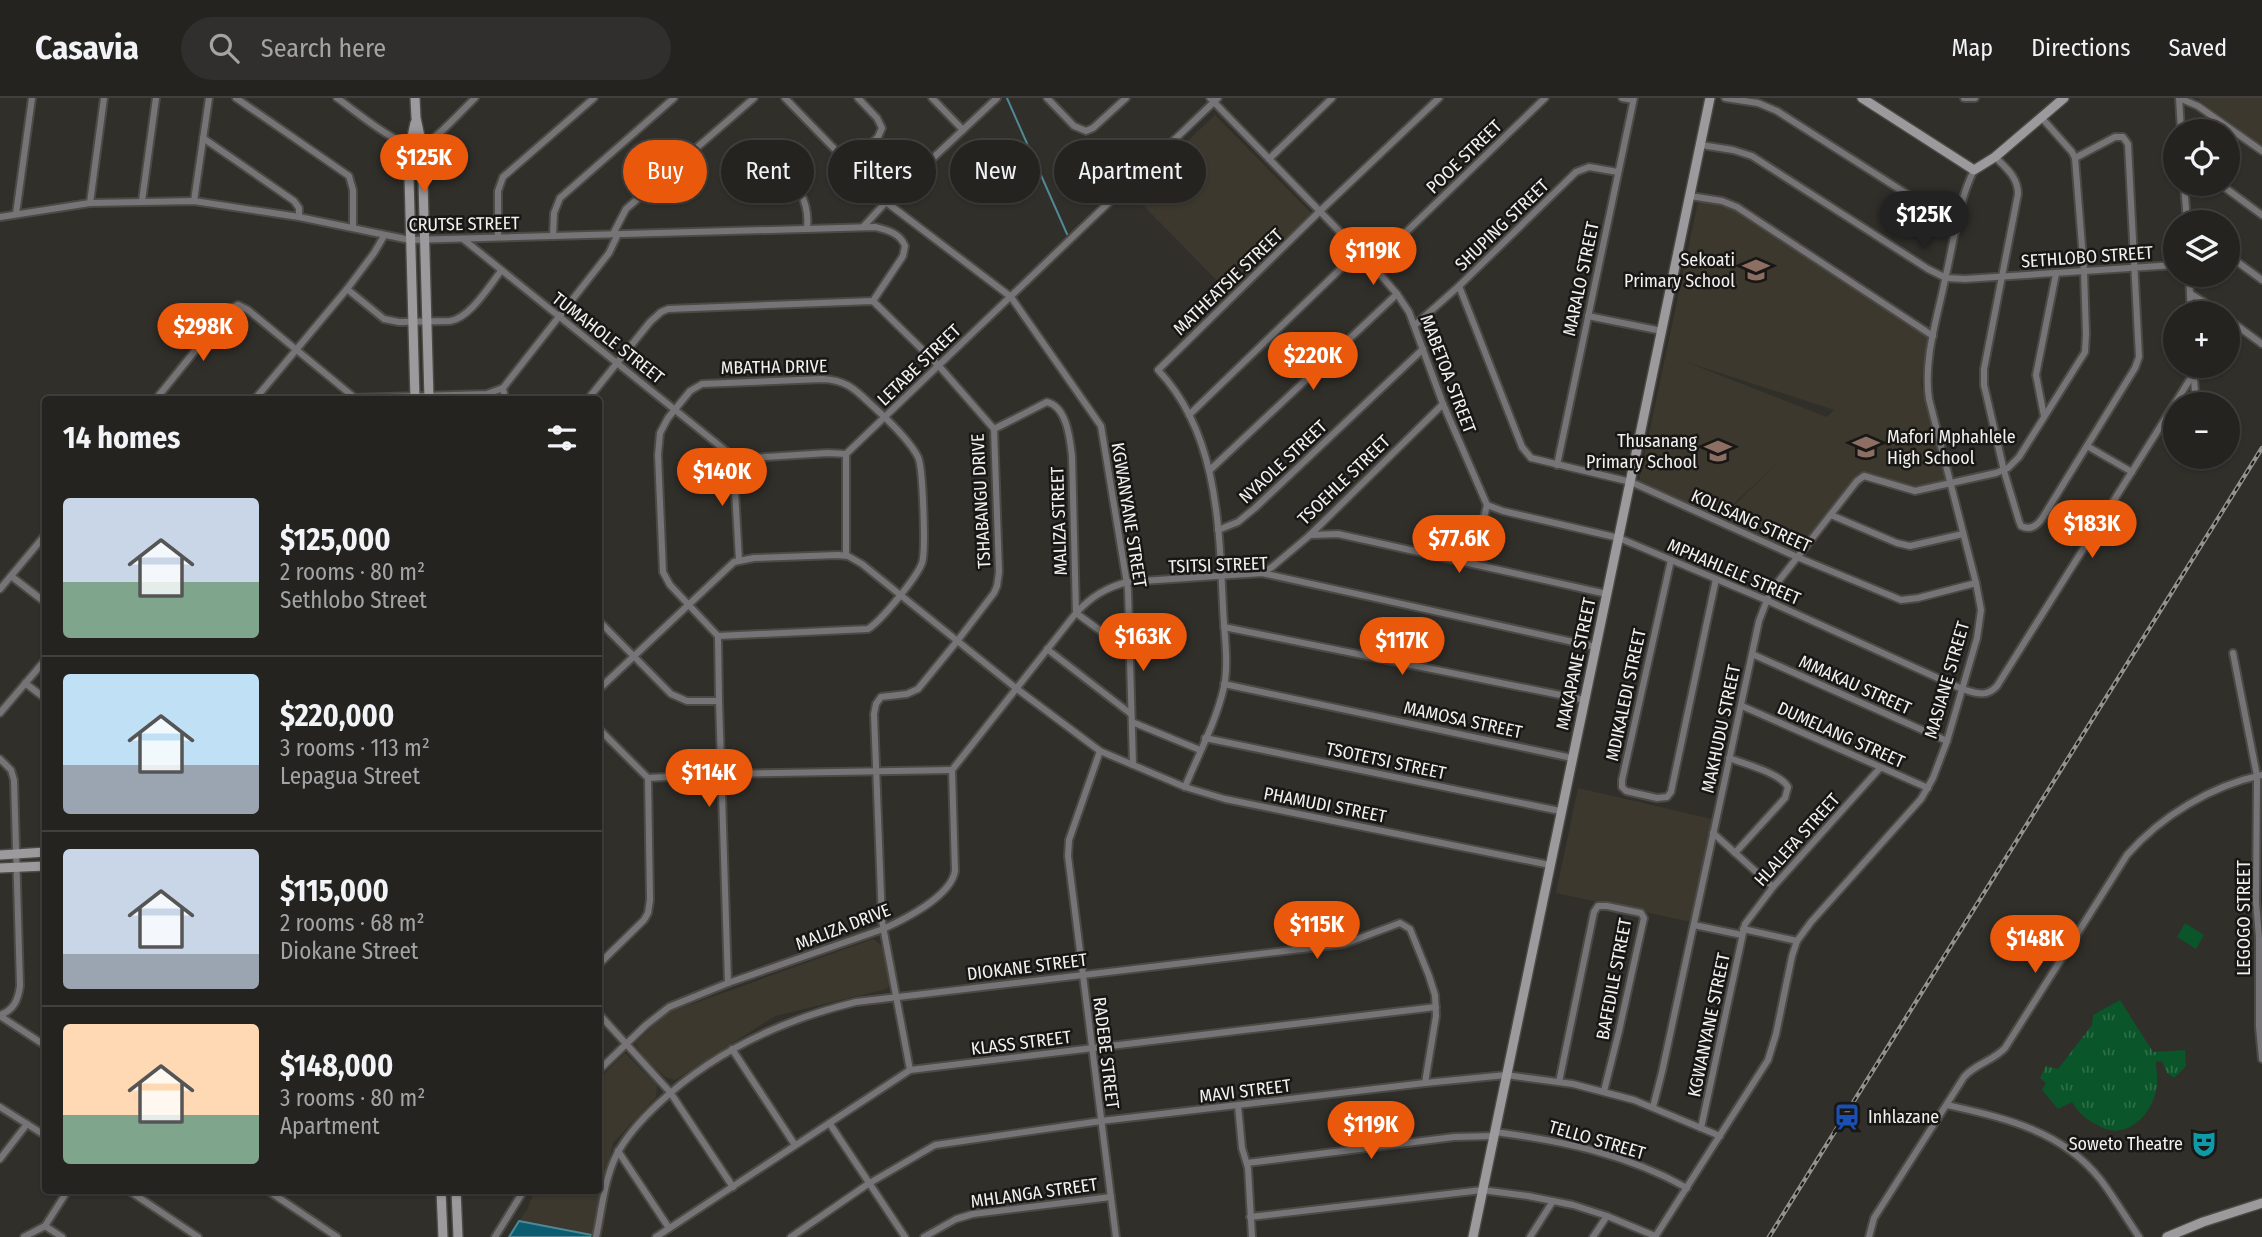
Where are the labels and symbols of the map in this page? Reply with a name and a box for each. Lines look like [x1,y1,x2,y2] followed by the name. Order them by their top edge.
[1422,115,1507,198] street label: POOE STREET
[375,134,473,194] pin: $125K
[1451,174,1554,275] street label: SHUPING STREET
[1875,192,1973,251] pin: $125K
[408,212,520,236] street label: CRUTSE STREET
[1558,219,1604,338] street label: MARALO STREET
[1169,224,1288,340] street label: MATHEATSIE STREET
[1324,228,1422,287] pin: $119K
[2020,241,2154,273] street label: SETHLOBO STREET
[1624,249,1735,292] place label: Sekoati Primary School
[1741,255,1771,285] school or university icon: Sekoati Primary School
[548,287,669,389] street label: TUMAHOLE STREET
[154,303,252,363] pin: $298K
[1415,312,1481,437] street label: MABETOA STREET
[873,319,966,410] street label: LETABE STREET
[1264,332,1362,392] pin: $220K
[720,355,828,379] street label: MBATHA DRIVE
[1234,415,1332,508] street label: NYAOLE STREET
[1887,426,2016,469] place label: Mafori Mphahlele High School
[1293,430,1395,530] street label: TSOEHLE STREET
[1586,430,1698,473] place label: Thusanang Primary School
[1851,432,1881,462] school or university icon: Mafori Mphahlele High School
[966,433,996,569] street label: TSHABANGU DRIVE
[1703,436,1733,466] school or university icon: Thusanang Primary School
[1107,441,1151,590] street label: KGWANYANE STREET
[673,448,771,508] pin: $140K
[1046,465,1072,576] street label: MALIZA STREET
[1688,485,1815,558] street label: KOLISANG STREET
[2043,500,2141,560] pin: $183K
[1402,516,1516,575] pin: $77.6K
[1664,534,1804,610] street label: MPHAHLELE STREET
[1168,552,1269,578] street label: TSITSI STREET
[1551,595,1601,732] street label: MAKAPANE STREET
[1094,614,1192,673] pin: $163K
[1353,618,1451,677] pin: $117K
[1920,618,1974,741] street label: MASIANE STREET
[1601,626,1651,763] street label: MDIKALEDI STREET
[1795,650,1915,720] street label: MMAKAU STREET
[1697,662,1745,795] street label: MAKHUDU STREET
[1402,697,1525,743] street label: MAMOSA STREET
[1774,697,1909,773] street label: DUMELANG STREET
[1324,738,1449,785] street label: TSOTETSI STREET
[660,750,758,809] pin: $114K
[1262,782,1389,828] street label: PHAMUDI STREET
[1750,789,1845,891] street label: HLALEFA STREET
[2233,860,2255,976] street label: LEGOGO STREET
[792,899,894,955] street label: MALIZA DRIVE
[1268,902,1366,961] pin: $115K
[1591,916,1637,1042] street label: BAFEDILE STREET
[1986,916,2084,975] pin: $148K
[966,949,1089,985] street label: DIOKANE STREET
[1683,950,1735,1099] street label: KGWANYANE STREET
[1088,996,1124,1111] street label: RADEBE STREET
[970,1026,1073,1060] street label: KLASS STREET
[1198,1074,1293,1108] street label: MAVI STREET
[1322,1102,1420,1161] pin: $119K
[1832,1102,1862,1132] station icon: Inhlazane
[1868,1106,1939,1128] place label: Inhlazane
[1546,1116,1648,1164] street label: TELLO STREET
[2189,1129,2219,1159] theatre icon: Soweto Theatre
[2069,1133,2183,1155] place label: Soweto Theatre
[969,1173,1100,1213] street label: MHLANGA STREET

